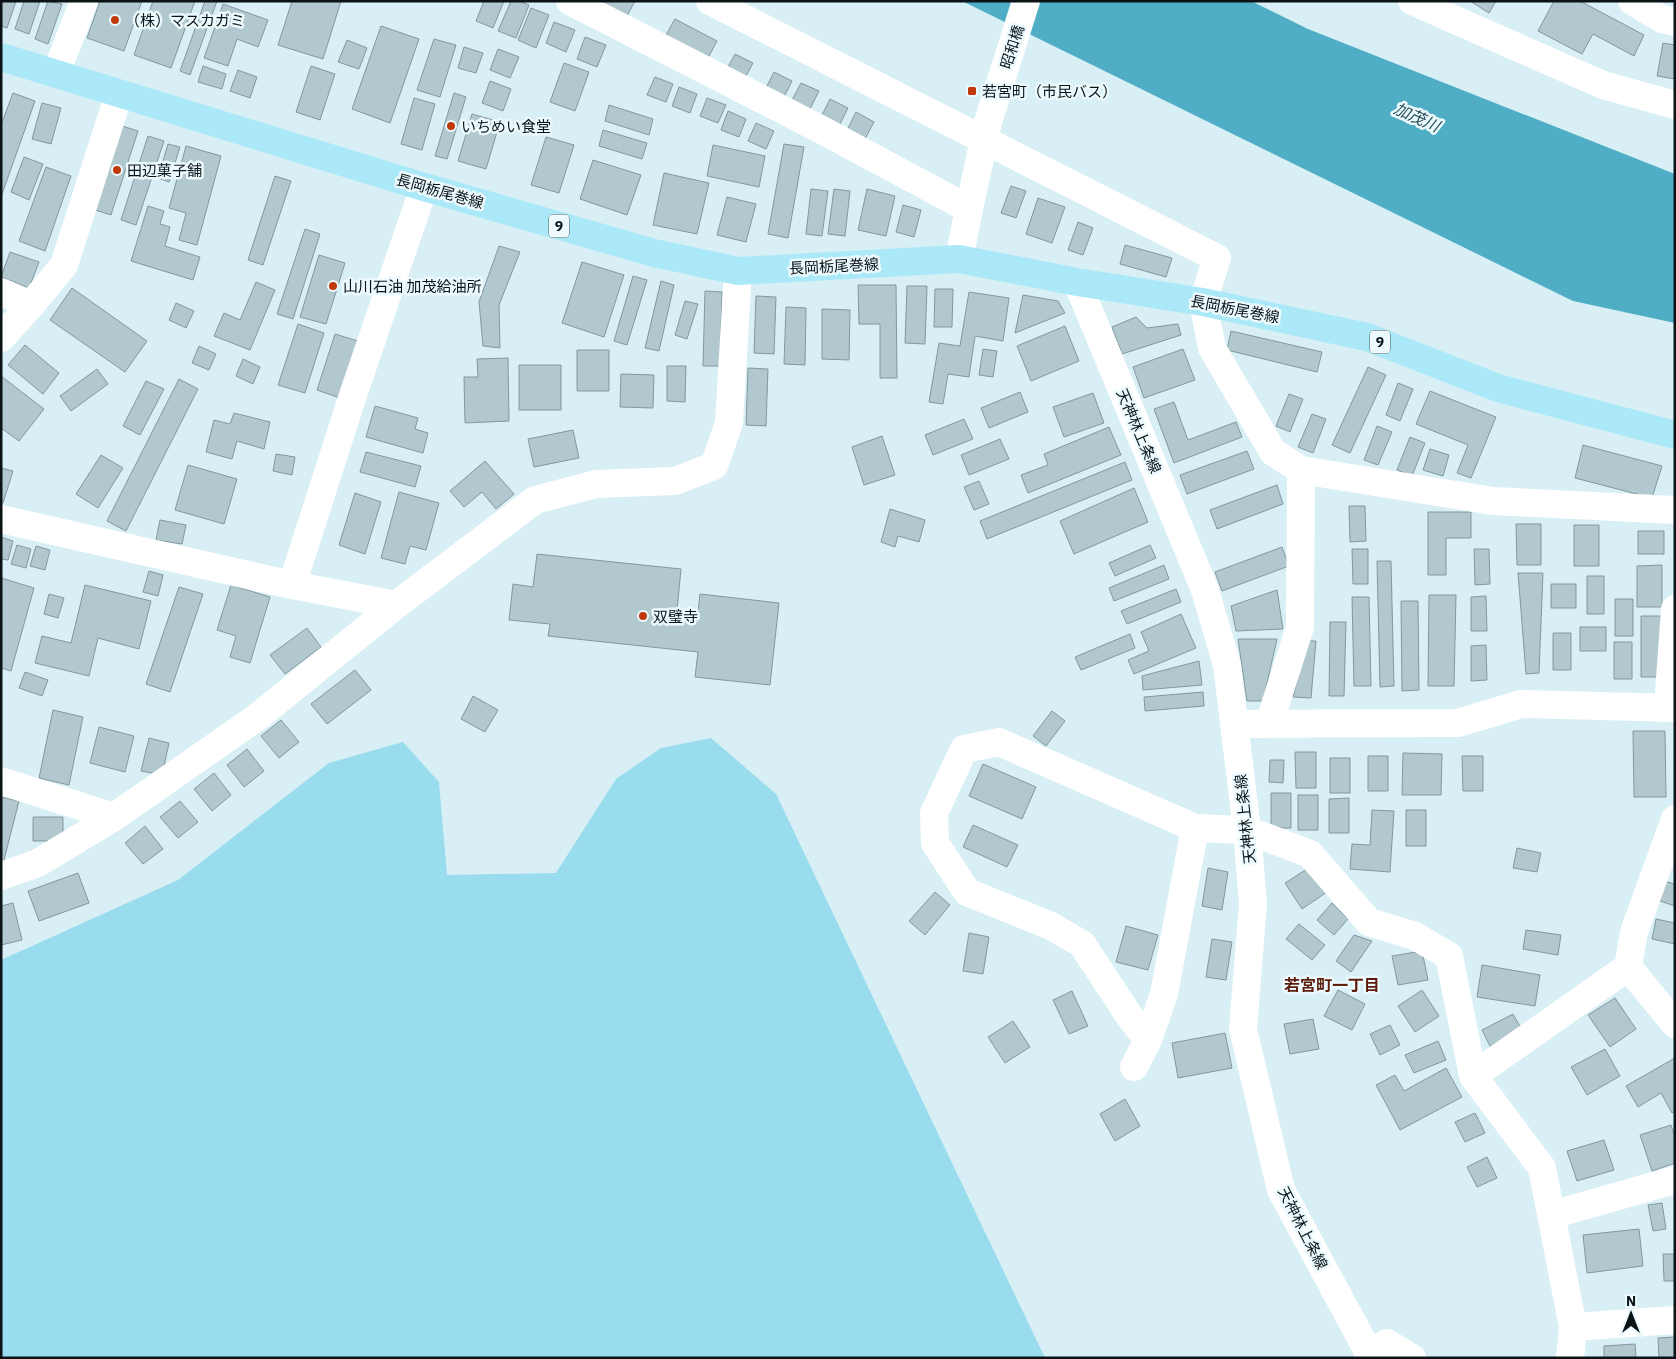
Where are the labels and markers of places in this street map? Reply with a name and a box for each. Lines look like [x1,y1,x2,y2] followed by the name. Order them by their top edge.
[125,11,245,30] place label: （株）マスカガミ
[109,14,121,26] marker: （株）マスカガミ
[982,82,1117,101] place label: 若宮町（市民バス）
[966,85,978,97] marker: 若宮町（市民バス）
[461,117,551,136] place label: いちめい食堂
[445,120,457,132] marker: いちめい食堂
[127,161,202,180] place label: 田辺菓子舗
[111,164,123,176] marker: 田辺菓子舗
[343,277,482,296] place label: 山川石油 加茂給油所
[327,280,339,292] marker: 山川石油 加茂給油所
[653,607,698,626] place label: 双璧寺
[637,610,649,622] marker: 双璧寺

